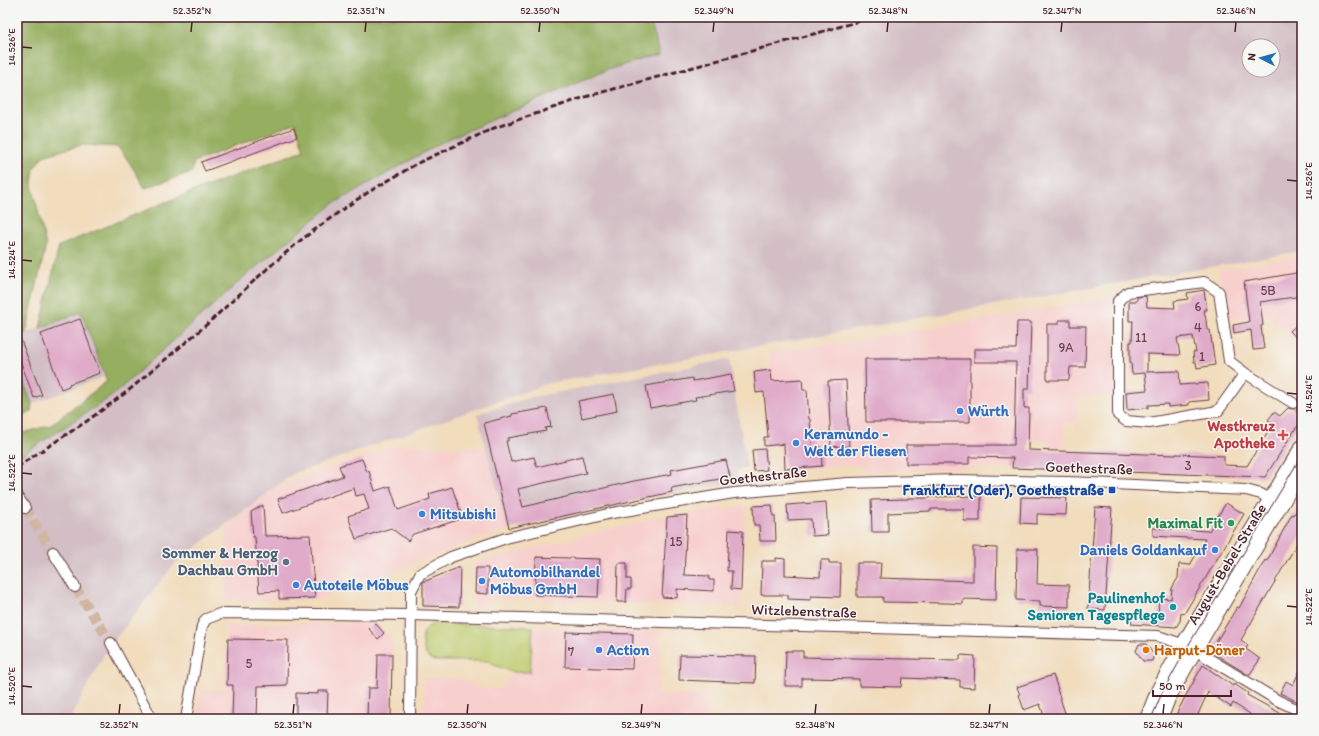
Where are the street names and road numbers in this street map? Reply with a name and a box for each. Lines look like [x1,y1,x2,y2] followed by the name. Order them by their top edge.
[1045,457,1133,479] street label: Goethestraße
[718,462,808,490] street label: Goethestraße
[1184,500,1270,628] street label: August-Bebel-Straße
[751,600,857,622] street label: Witzlebenstraße

